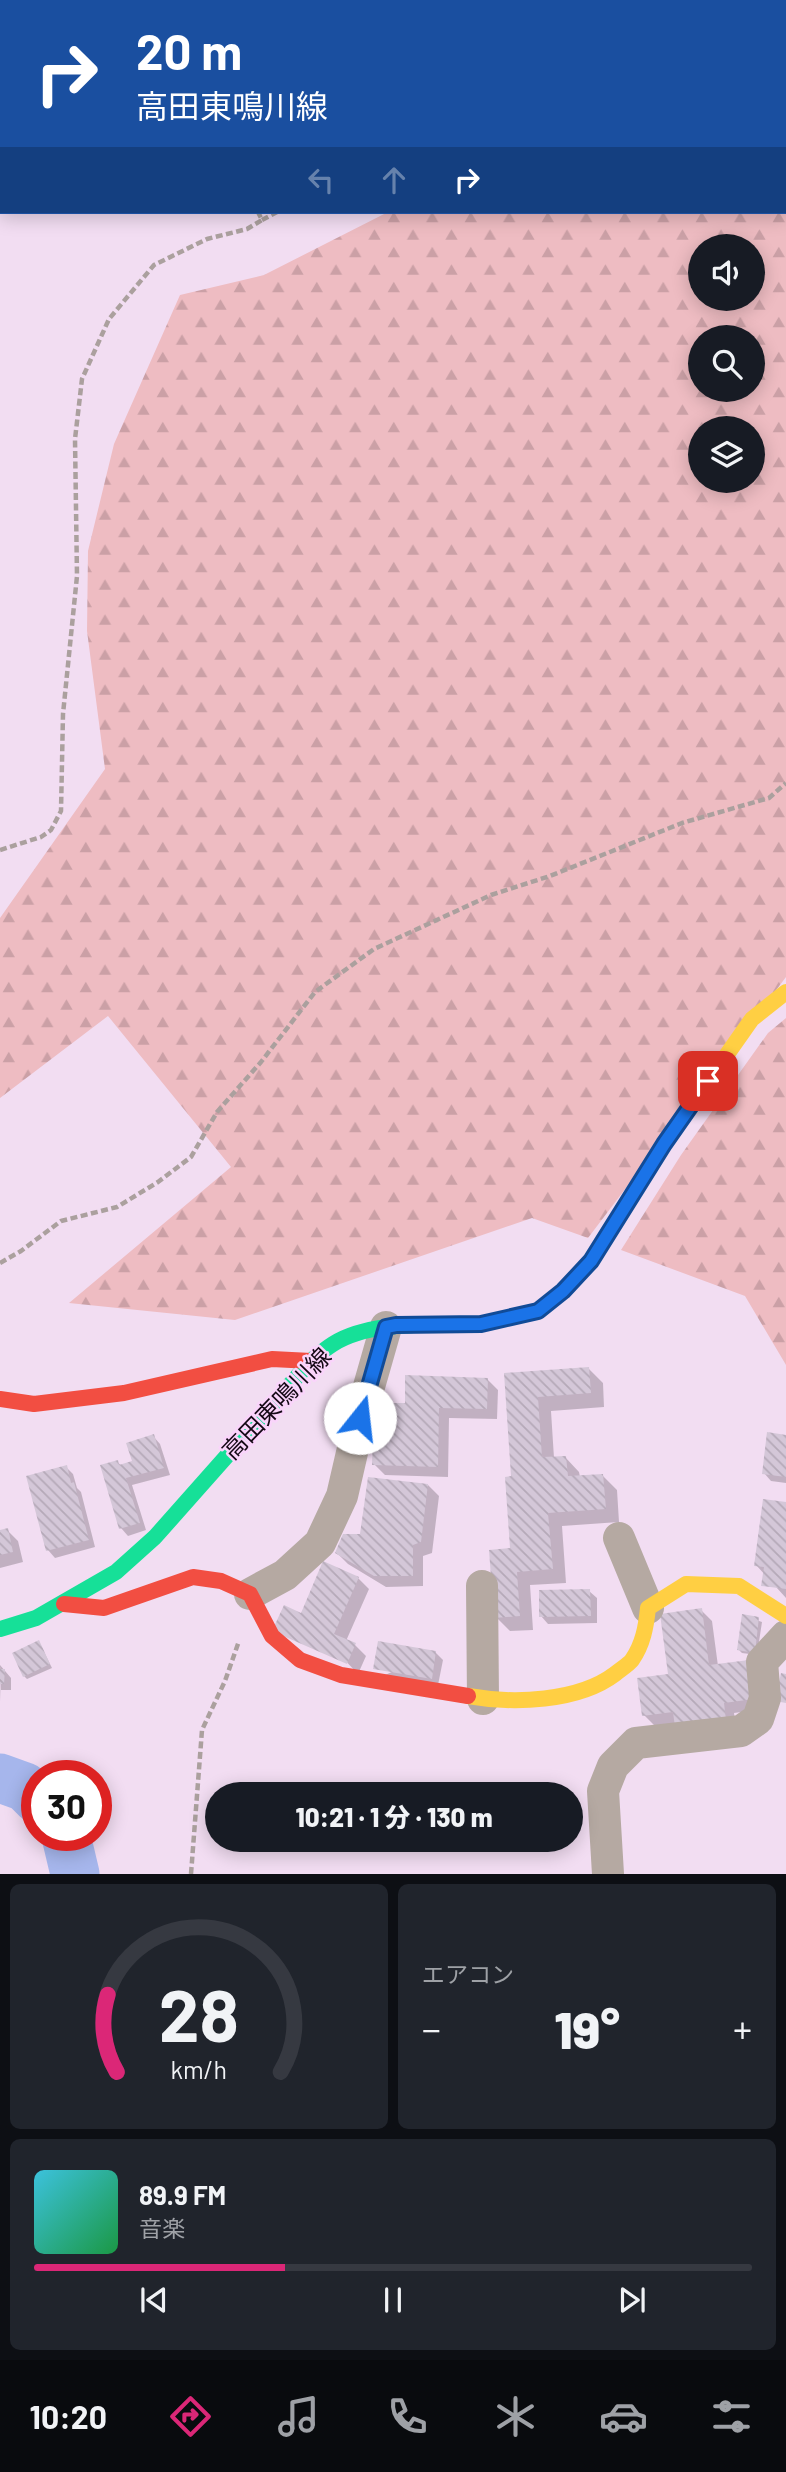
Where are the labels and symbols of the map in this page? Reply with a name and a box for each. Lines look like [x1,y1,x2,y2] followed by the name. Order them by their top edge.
[678,1051,738,1111] pin
[215,1341,336,1465] street label: 高田東鳴川線
[323,1381,397,1455] position arrow
[21,1760,112,1851] speed limit sign: 30

